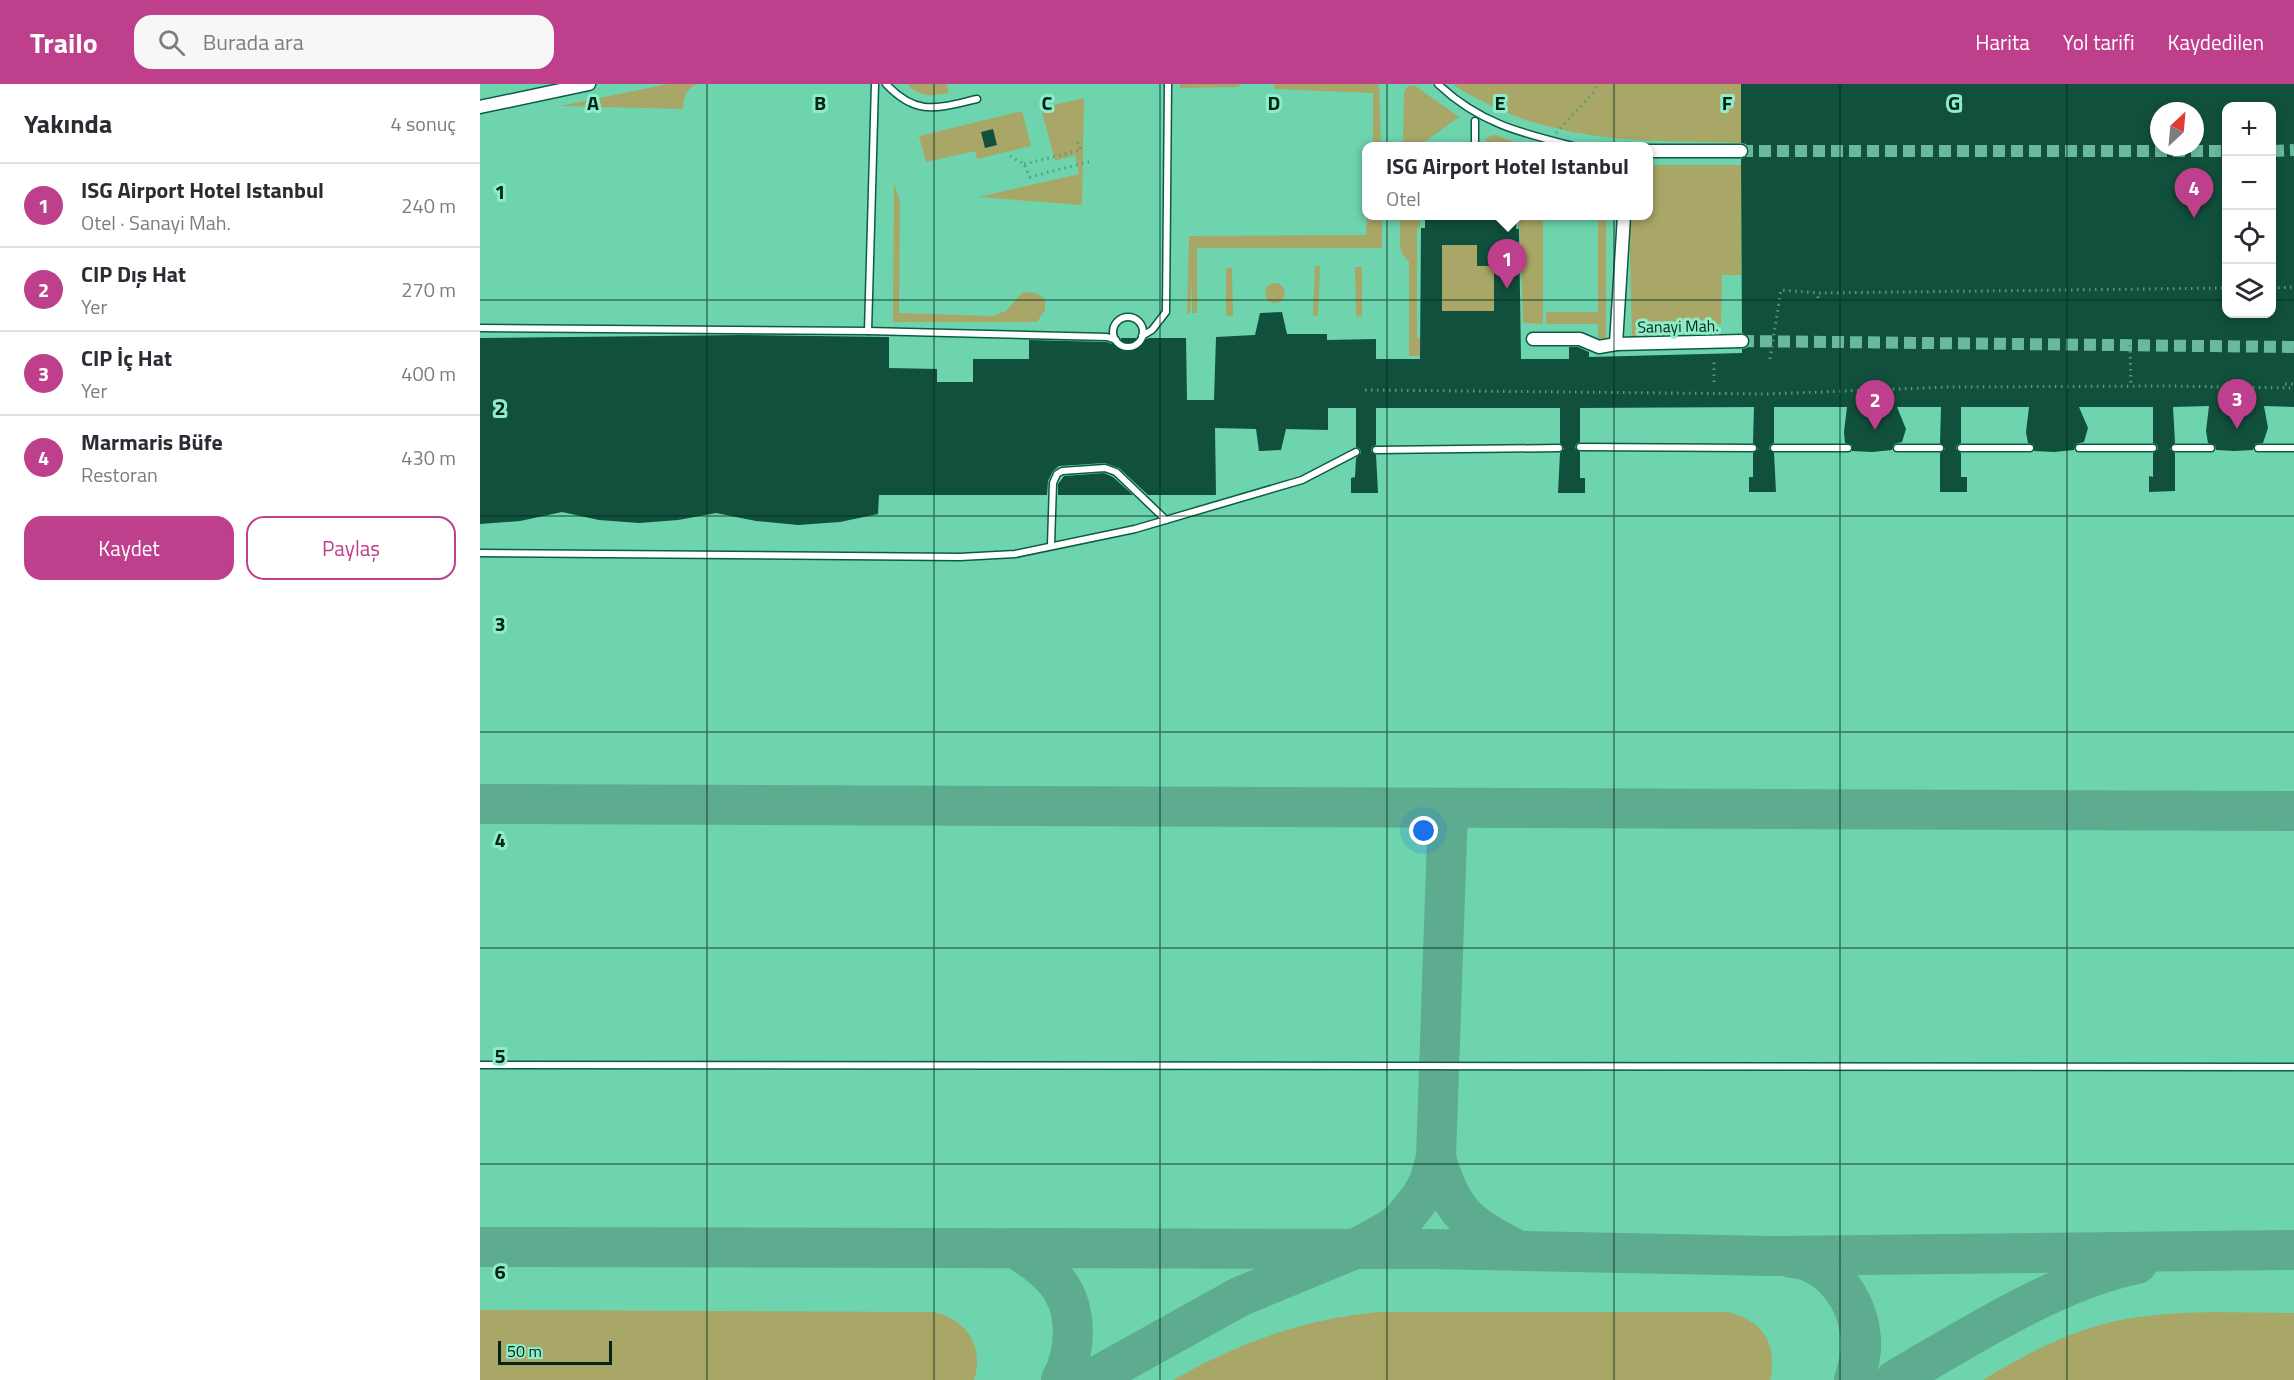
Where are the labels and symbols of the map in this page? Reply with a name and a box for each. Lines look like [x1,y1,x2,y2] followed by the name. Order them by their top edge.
[587,87,599,118] text: A
[814,87,826,118] text: B
[1042,87,1053,118] text: C
[1268,87,1280,118] text: D
[1494,87,1506,118] text: E
[1722,87,1733,118] text: F
[1948,87,1960,118] text: G
[2150,102,2204,156] north arrow
[2174,168,2214,218] pin: 4
[494,176,506,207] text: 1
[1488,240,1526,289] pin: 1
[1637,313,1719,339] street label: Sanayi Mah.
[1856,380,1894,430] pin: 2
[2218,380,2256,429] pin: 3
[494,392,506,423] text: 2
[494,608,506,639] text: 3
[1409,816,1438,845] your location
[494,824,506,855] text: 4
[494,1040,506,1071] text: 5
[494,1256,506,1287] text: 6
[498,1338,612,1366] scale bar

